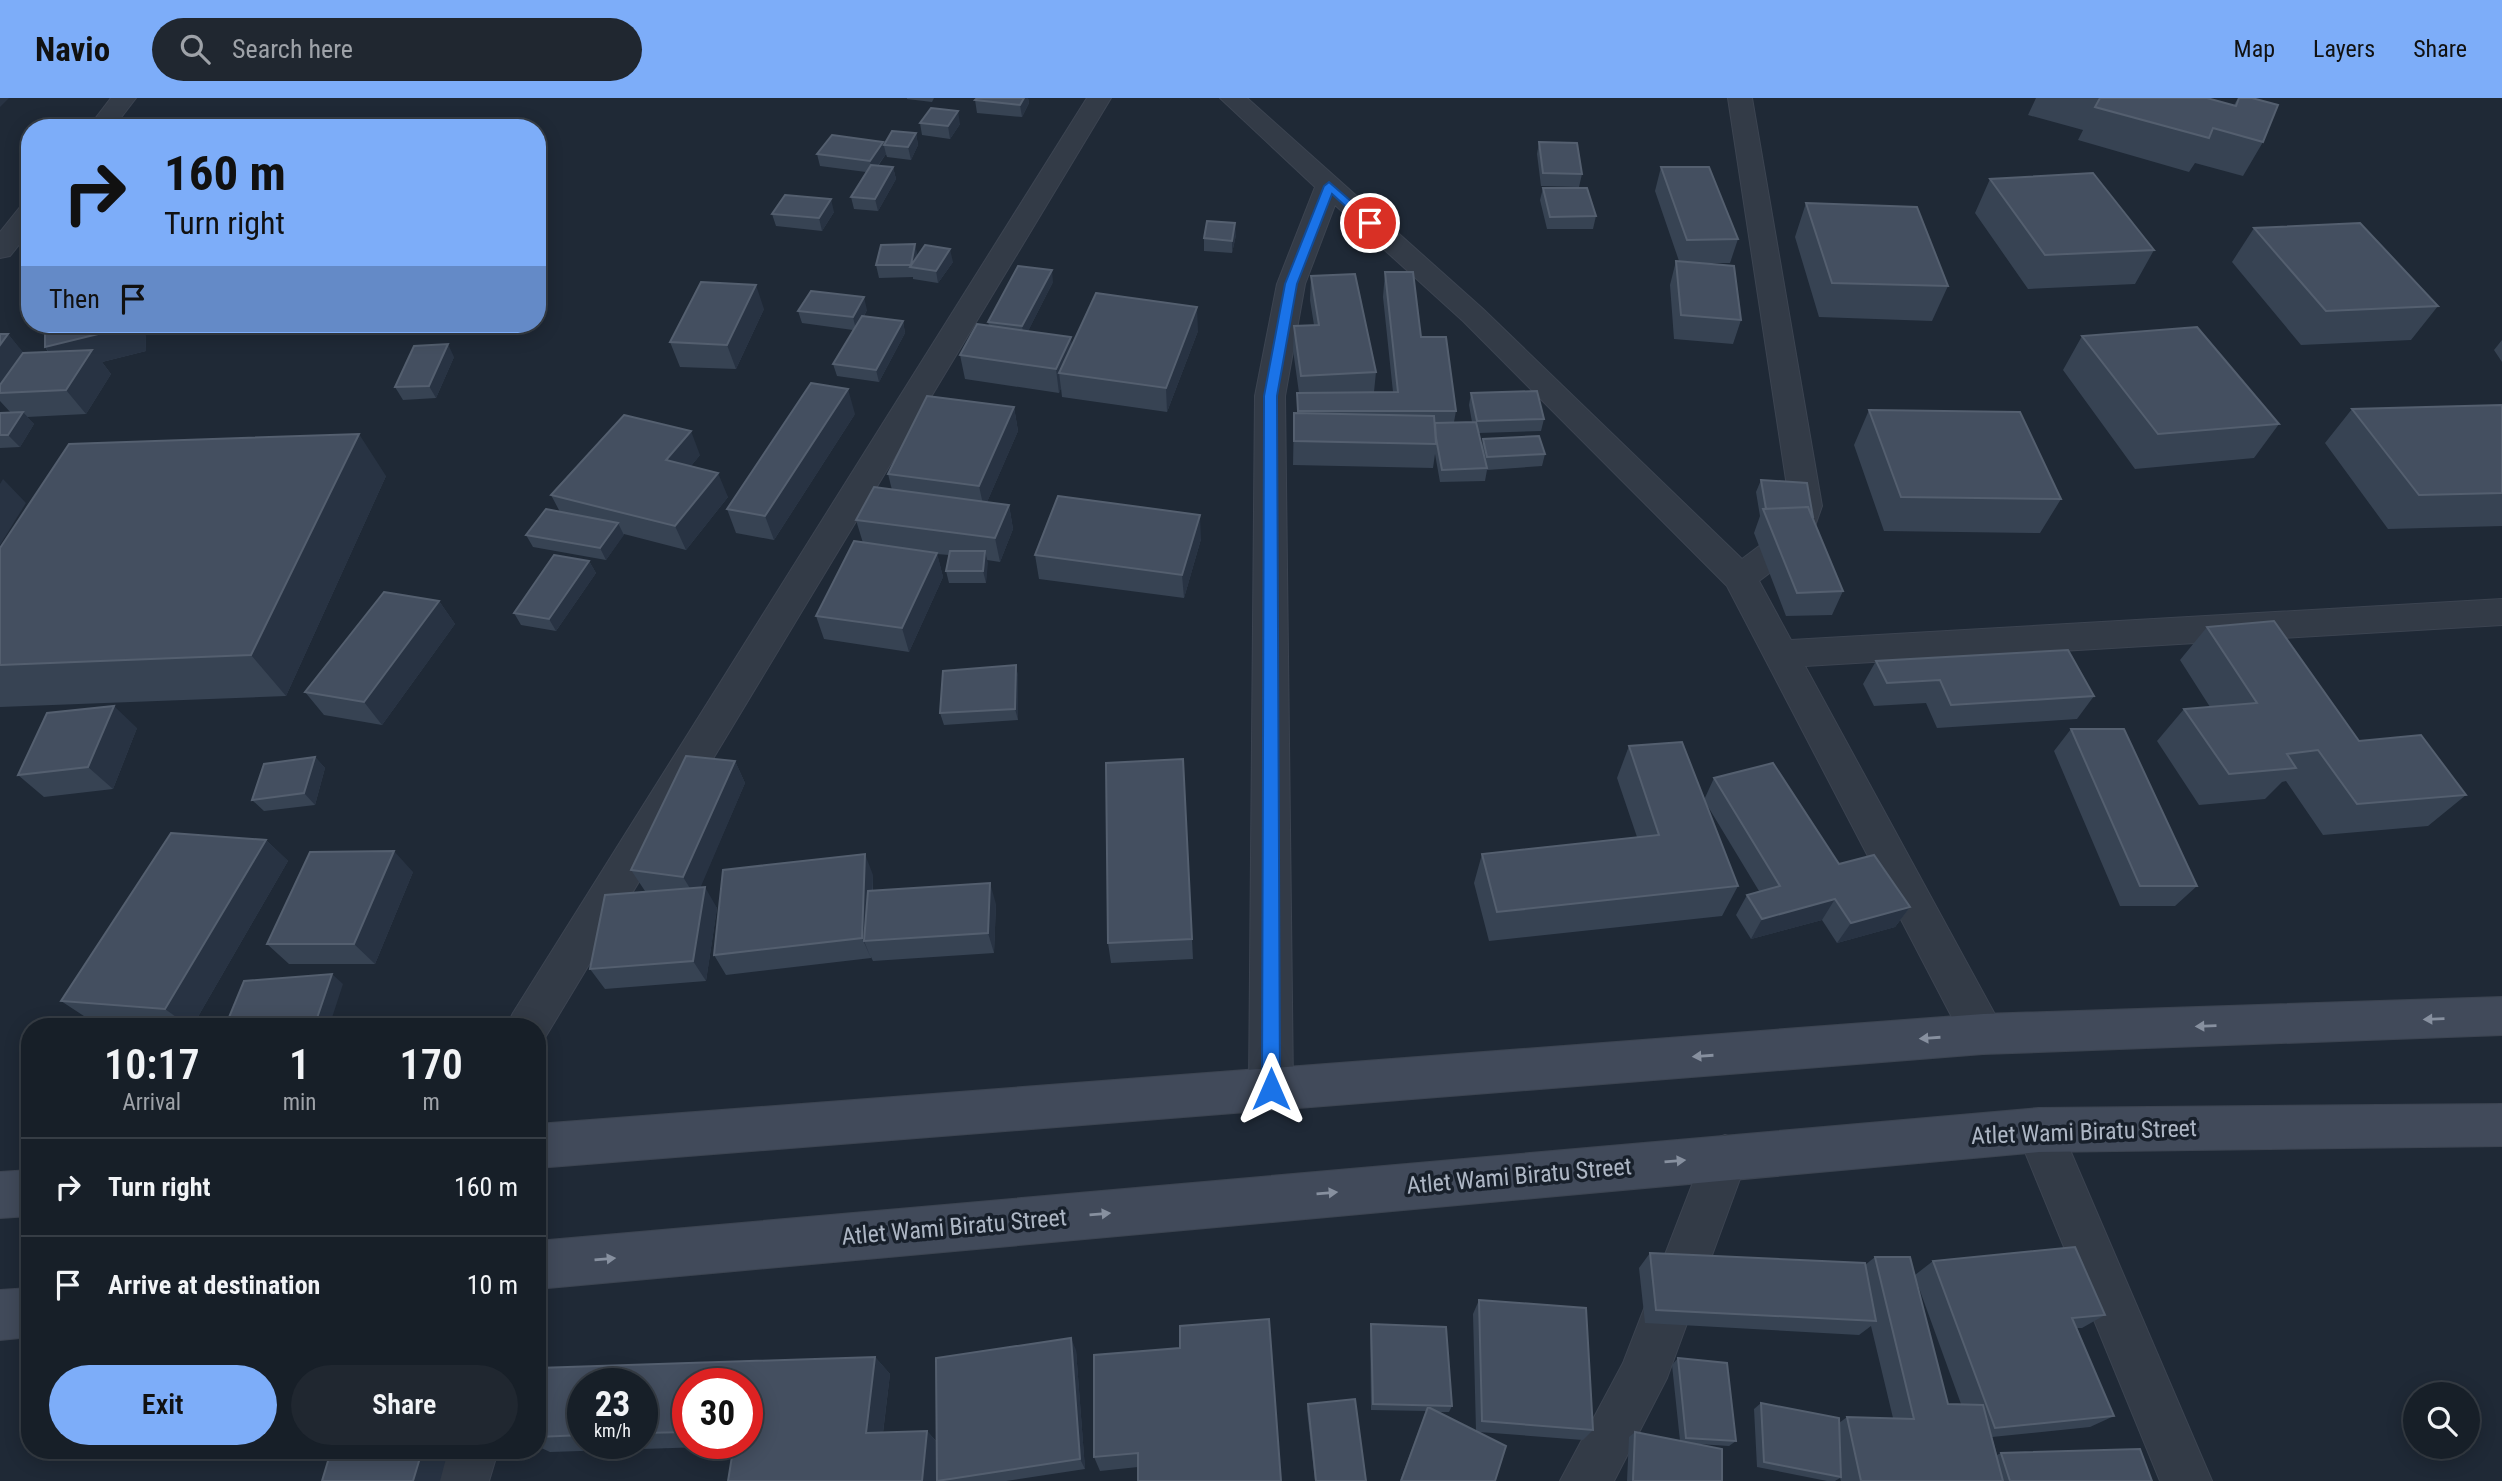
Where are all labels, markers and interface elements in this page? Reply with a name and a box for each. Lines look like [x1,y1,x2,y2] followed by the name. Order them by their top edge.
[152,18,642,81] search box
[35,30,110,69] text: Navio
[176,30,214,68] icon: search
[232,34,353,64] text: Search here
[2234,35,2275,63] text: Map
[2313,35,2375,63] text: Layers
[2413,35,2467,63] text: Share
[164,145,286,202] text: 160 m
[49,147,140,238] icon: right
[1340,193,1400,253] pin
[164,204,285,242] text: Turn right
[1351,204,1389,242] icon: arrive
[114,280,152,318] icon: arrive
[49,284,100,314] text: Then
[2423,1013,2445,1024] one-way arrow
[2195,1021,2217,1032] one-way arrow
[1919,1033,1941,1044] one-way arrow
[104,1040,200,1089] text: 10:17
[289,1040,310,1089] text: 1
[400,1040,463,1089] text: 170
[1692,1051,1714,1062] one-way arrow
[1234,1052,1308,1126] position arrow
[123,1089,181,1116] text: Arrival
[283,1089,316,1116] text: min
[423,1089,440,1116] text: m
[1971,1114,2197,1150] street label: Atlet Wami Biratu Street
[1405,1152,1633,1200] street label: Atlet Wami Biratu Street
[1664,1156,1686,1167] one-way arrow
[49,1168,87,1206] icon: right
[108,1172,210,1202] text: Turn right
[454,1172,518,1202] text: 160 m
[1316,1187,1338,1198] one-way arrow
[840,1203,1068,1251] street label: Atlet Wami Biratu Street
[1089,1208,1111,1219] one-way arrow
[594,1253,616,1264] one-way arrow
[49,1266,87,1304] icon: arrive
[108,1270,320,1300] text: Arrive at destination
[467,1270,518,1300] text: 10 m
[49,1365,277,1445] button: Exit
[291,1365,518,1445] button: Share
[672,1368,763,1459] speed limit sign: 30
[2403,1382,2480,1459] map controls
[2403,1382,2480,1459] button: search
[595,1384,630,1425] text: 23
[594,1420,631,1441] text: km/h

